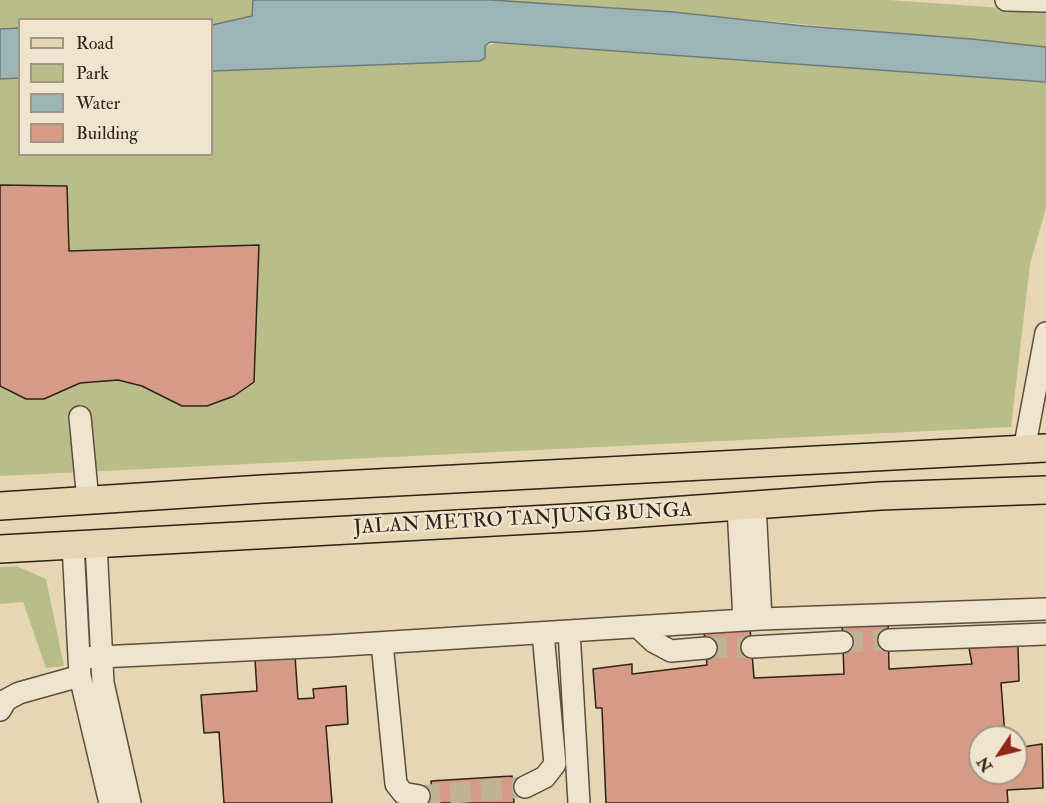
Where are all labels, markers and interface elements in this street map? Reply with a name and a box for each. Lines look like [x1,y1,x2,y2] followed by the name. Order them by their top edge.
[18,18,213,156] legend
[76,32,114,55] text: Road
[76,62,109,85] text: Park
[76,92,120,115] text: Water
[76,122,138,145] text: Building
[353,499,693,541] street label: JALAN METRO TANJUNG BUNGA
[968,725,1028,785] north arrow
[973,753,997,776] text: N

